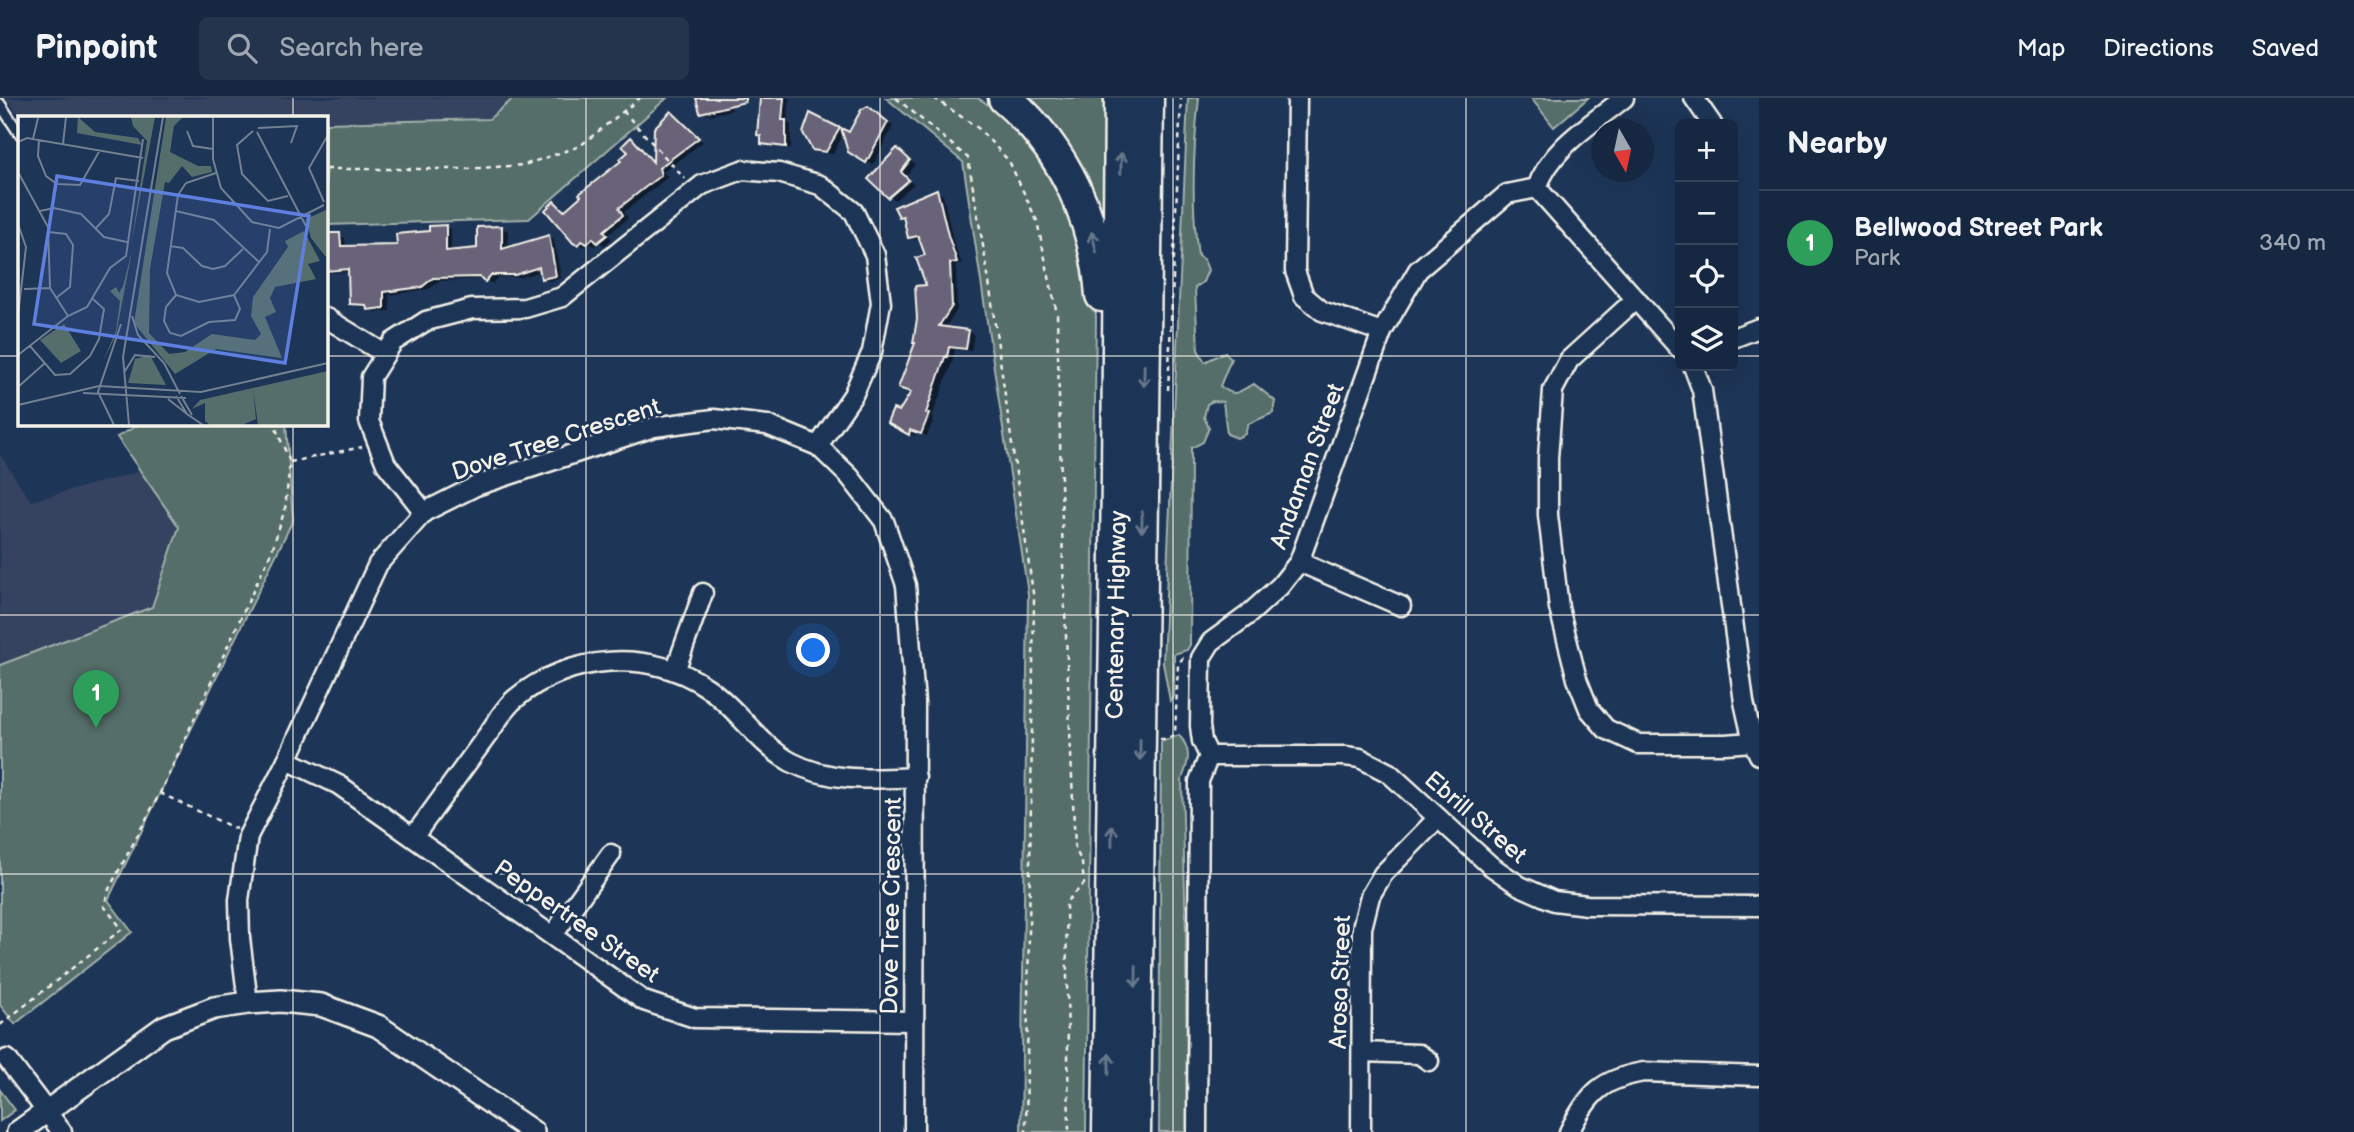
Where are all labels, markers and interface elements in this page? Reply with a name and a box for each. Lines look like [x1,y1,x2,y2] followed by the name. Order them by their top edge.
[199,17,689,80] search box
[35,28,157,68] text: Pinpoint
[223,29,261,67] icon: search
[279,33,423,64] text: Search here
[2017,34,2065,63] text: Map
[2103,34,2214,63] text: Directions
[2252,34,2319,63] text: Saved
[18,116,327,425] inset map
[1591,119,1654,182] north arrow
[1675,119,1738,371] map controls
[1675,119,1738,182] button: +
[1787,126,1887,162] text: Nearby
[1114,152,1127,175] one-way arrow
[1675,182,1738,245] button: −
[1854,213,2103,244] text: Bellwood Street Park
[1805,229,1815,257] text: 1
[2259,229,2326,257] text: 340 m
[1087,231,1100,254] one-way arrow
[1854,244,1900,272] text: Park
[1675,245,1738,308] button: locate
[1675,308,1738,371] button: layers
[1137,364,1151,387] one-way arrow
[1264,379,1351,553] street label: Andaman Street
[448,392,665,487] street label: Dove Tree Crescent
[1100,510,1133,720] street label: Centenary Highway
[1135,510,1149,533] one-way arrow
[796,633,830,667] your location
[73,670,119,728] pin: 1
[1133,738,1147,761] one-way arrow
[1419,765,1533,870] street label: Ebrill Street
[875,796,908,1015] street label: Dove Tree Crescent
[1105,825,1119,848] one-way arrow
[488,854,666,990] street label: Peppertree Street
[1324,914,1357,1049] street label: Arosa Street
[1129,965,1143,988] one-way arrow
[1103,1053,1116,1076] one-way arrow

